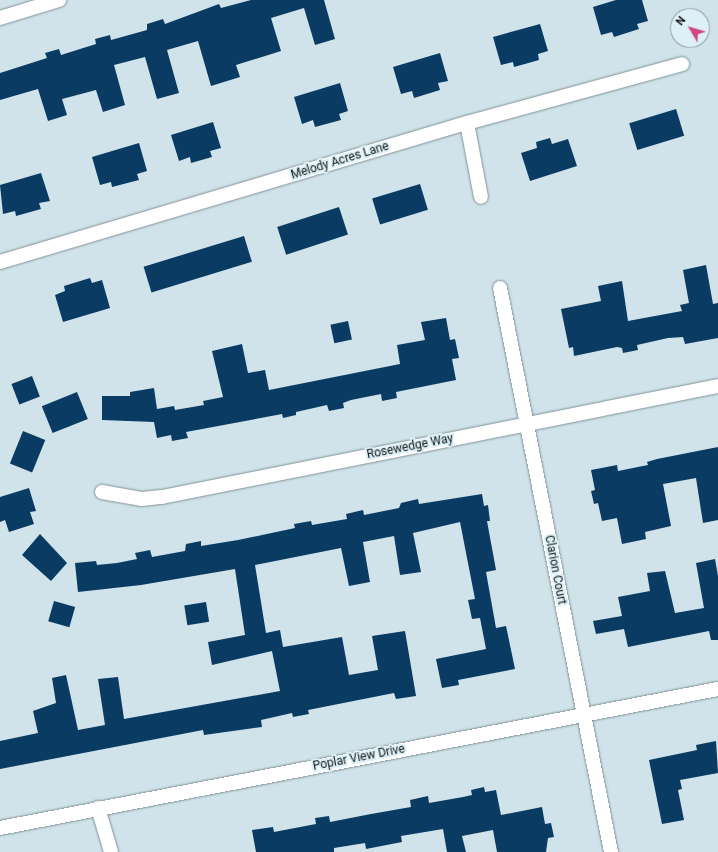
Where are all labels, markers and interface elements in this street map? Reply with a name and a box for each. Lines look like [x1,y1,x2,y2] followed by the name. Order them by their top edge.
[670,8,710,48] north arrow
[673,14,688,28] text: N
[289,139,391,183] street label: Melody Acres Lane
[366,432,454,462] street label: Rosewedge Way
[541,534,569,606] street label: Clarion Court
[312,742,406,774] street label: Poplar View Drive

